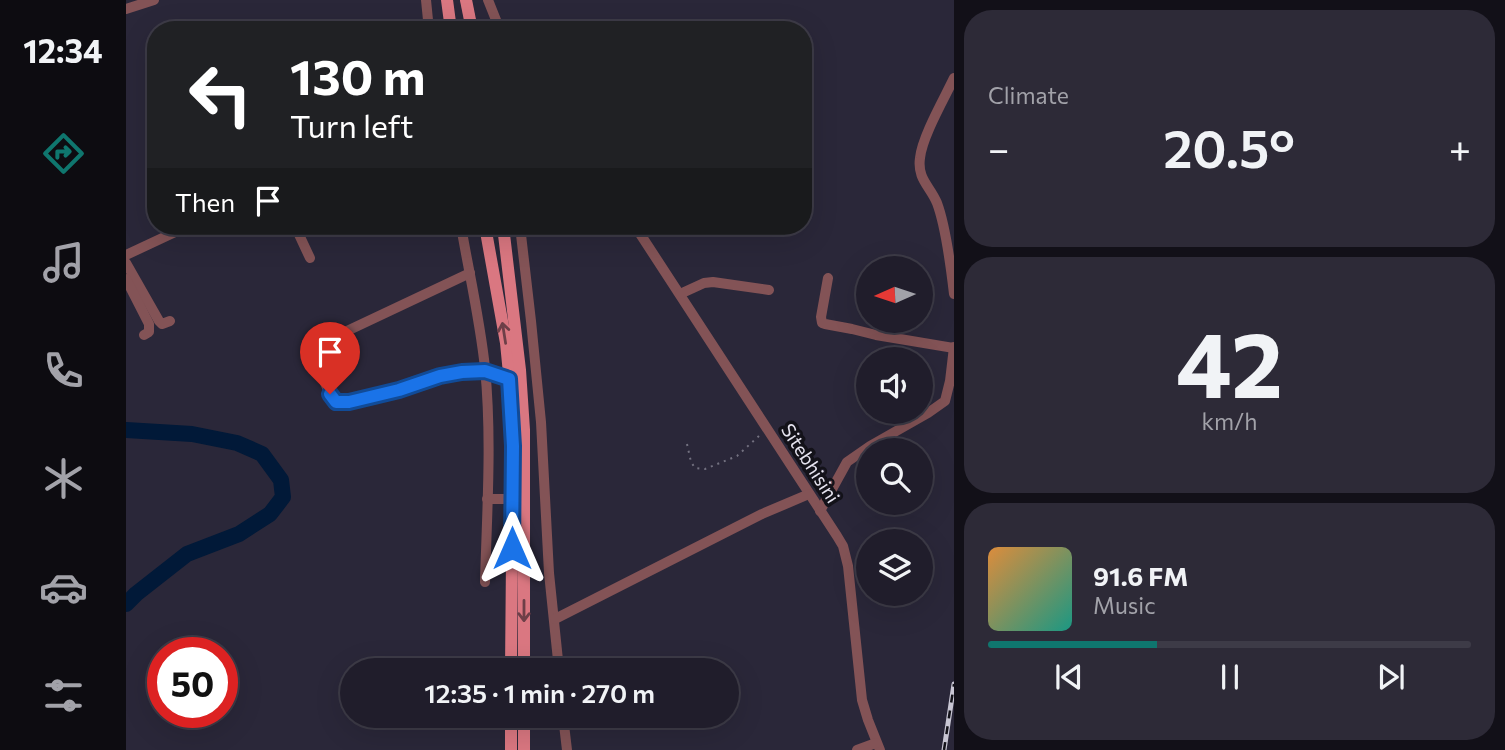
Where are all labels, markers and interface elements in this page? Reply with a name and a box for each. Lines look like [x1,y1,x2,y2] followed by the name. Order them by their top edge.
[23,30,103,70] text: 12:34
[290,45,425,105] text: 130 m
[175,49,266,140] icon: left
[988,81,1069,109] text: Climate
[290,105,414,145] text: Turn left
[1163,115,1295,179] text: 20.5°
[988,124,1010,171] text: −
[1449,124,1471,171] text: +
[39,129,88,178] icon: directions
[249,182,287,220] icon: arrive
[175,186,235,217] text: Then
[39,238,88,287] icon: music
[856,256,933,332] north arrow
[856,256,933,606] map controls
[1176,305,1283,417] text: 42
[300,322,360,394] pin
[497,322,510,345] one-way arrow
[311,333,349,371] icon: arrive
[39,346,88,395] icon: phone
[856,347,933,424] button: sound
[1202,407,1257,435] text: km/h
[777,419,845,507] street label: Sitebhisini
[856,438,933,515] button: search
[39,454,88,503] icon: climate
[475,511,549,585] position arrow
[856,529,933,606] button: layers
[1093,560,1188,591] text: 91.6 FM
[39,563,88,612] icon: car
[1093,591,1156,619] text: Music
[517,600,531,623] one-way arrow
[147,637,238,728] speed limit sign: 50
[1050,658,1088,696] icon: previous
[1211,658,1249,696] icon: pause
[1372,658,1410,696] icon: next
[39,671,88,720] icon: filters
[424,677,655,708] text: 12:35 · 1 min · 270 m

